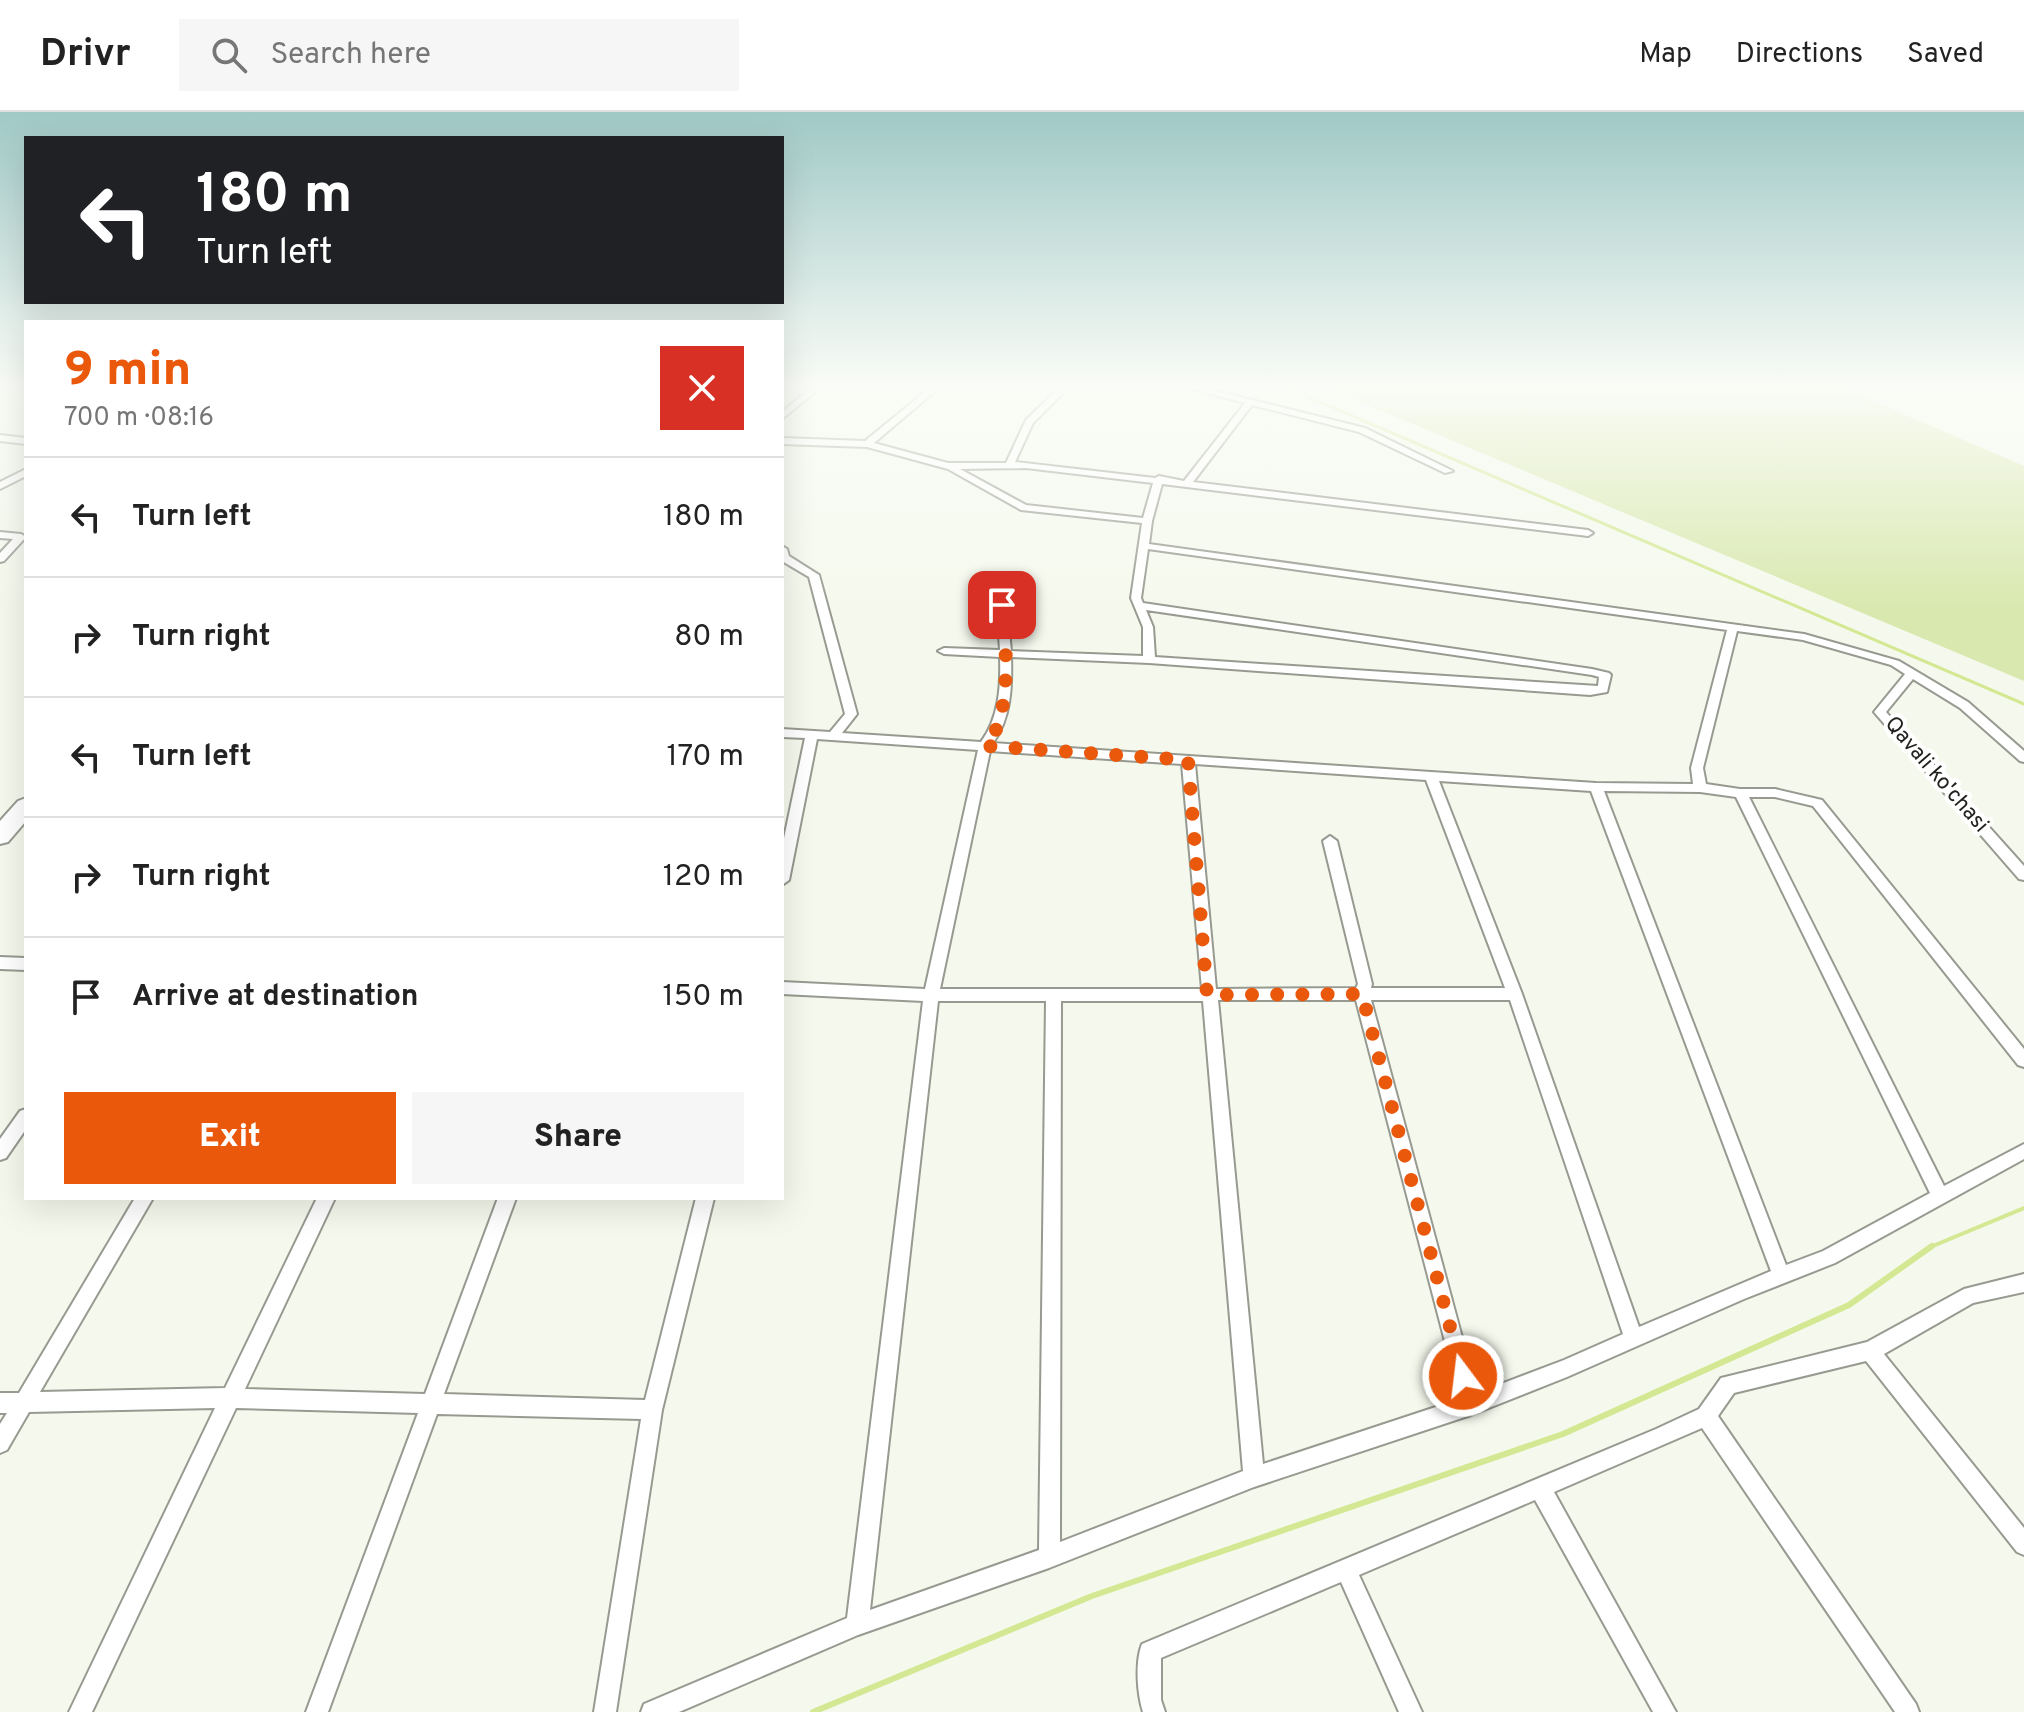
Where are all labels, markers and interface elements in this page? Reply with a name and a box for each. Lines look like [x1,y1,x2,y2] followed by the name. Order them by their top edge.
[179,19,739,91] search box
[40,31,131,80] text: Drivr
[207,33,251,77] icon: search
[271,37,431,74] text: Search here
[1639,37,1692,73] text: Map
[1736,37,1863,73] text: Directions
[1907,37,1984,73] text: Saved
[196,162,353,232] text: 180 m
[64,168,168,272] icon: left
[196,231,333,277] text: Turn left
[64,342,191,402] text: 9 min
[660,346,744,430] button: close
[64,402,214,435] text: 700 m · 08:16
[64,495,108,539] icon: left
[132,499,252,536] text: Turn left
[663,499,744,536] text: 180 m
[968,571,1036,639] pin
[980,583,1024,627] icon: arrive
[64,615,108,659] icon: right
[132,619,270,656] text: Turn right
[674,619,744,656] text: 80 m
[1878,711,1994,839] street label: Qavali ko'chasi
[64,735,108,779] icon: left
[132,739,252,776] text: Turn left
[666,739,744,776] text: 170 m
[64,855,108,899] icon: right
[132,859,270,896] text: Turn right
[663,859,744,896] text: 120 m
[64,975,108,1019] icon: arrive
[132,979,418,1016] text: Arrive at destination
[663,979,744,1016] text: 150 m
[64,1092,396,1184] button: Exit
[412,1092,744,1184] button: Share
[1421,1334,1505,1418] position arrow

